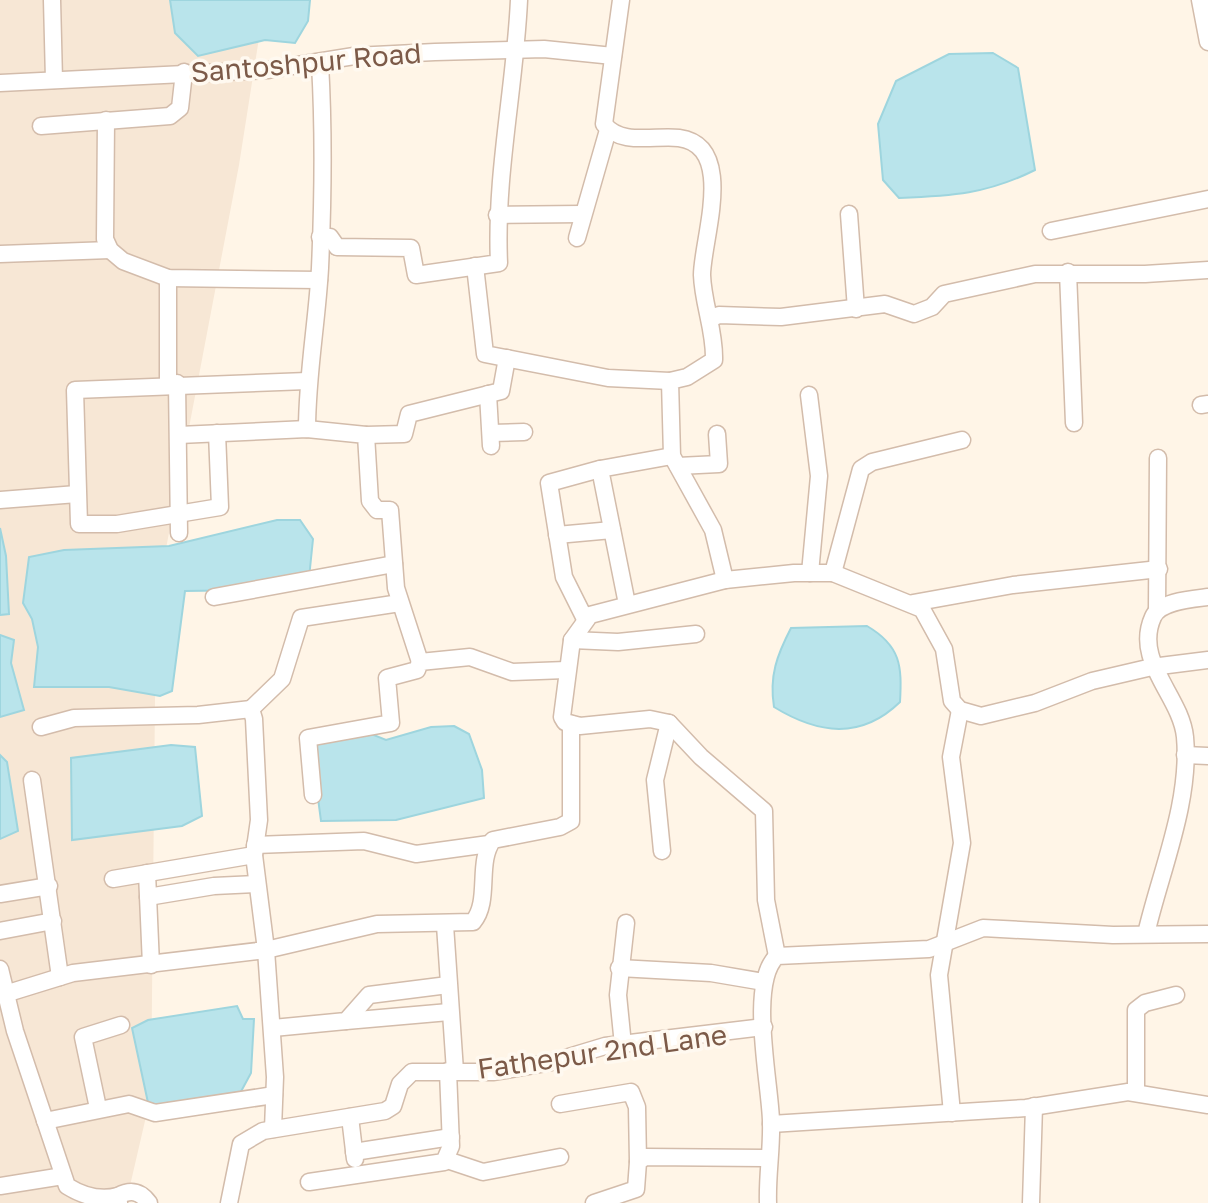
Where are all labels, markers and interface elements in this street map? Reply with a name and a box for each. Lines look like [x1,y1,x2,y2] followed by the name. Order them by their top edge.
[189,35,423,89] street label: Santoshpur Road
[475,1017,729,1085] street label: Fathepur 2nd Lane

